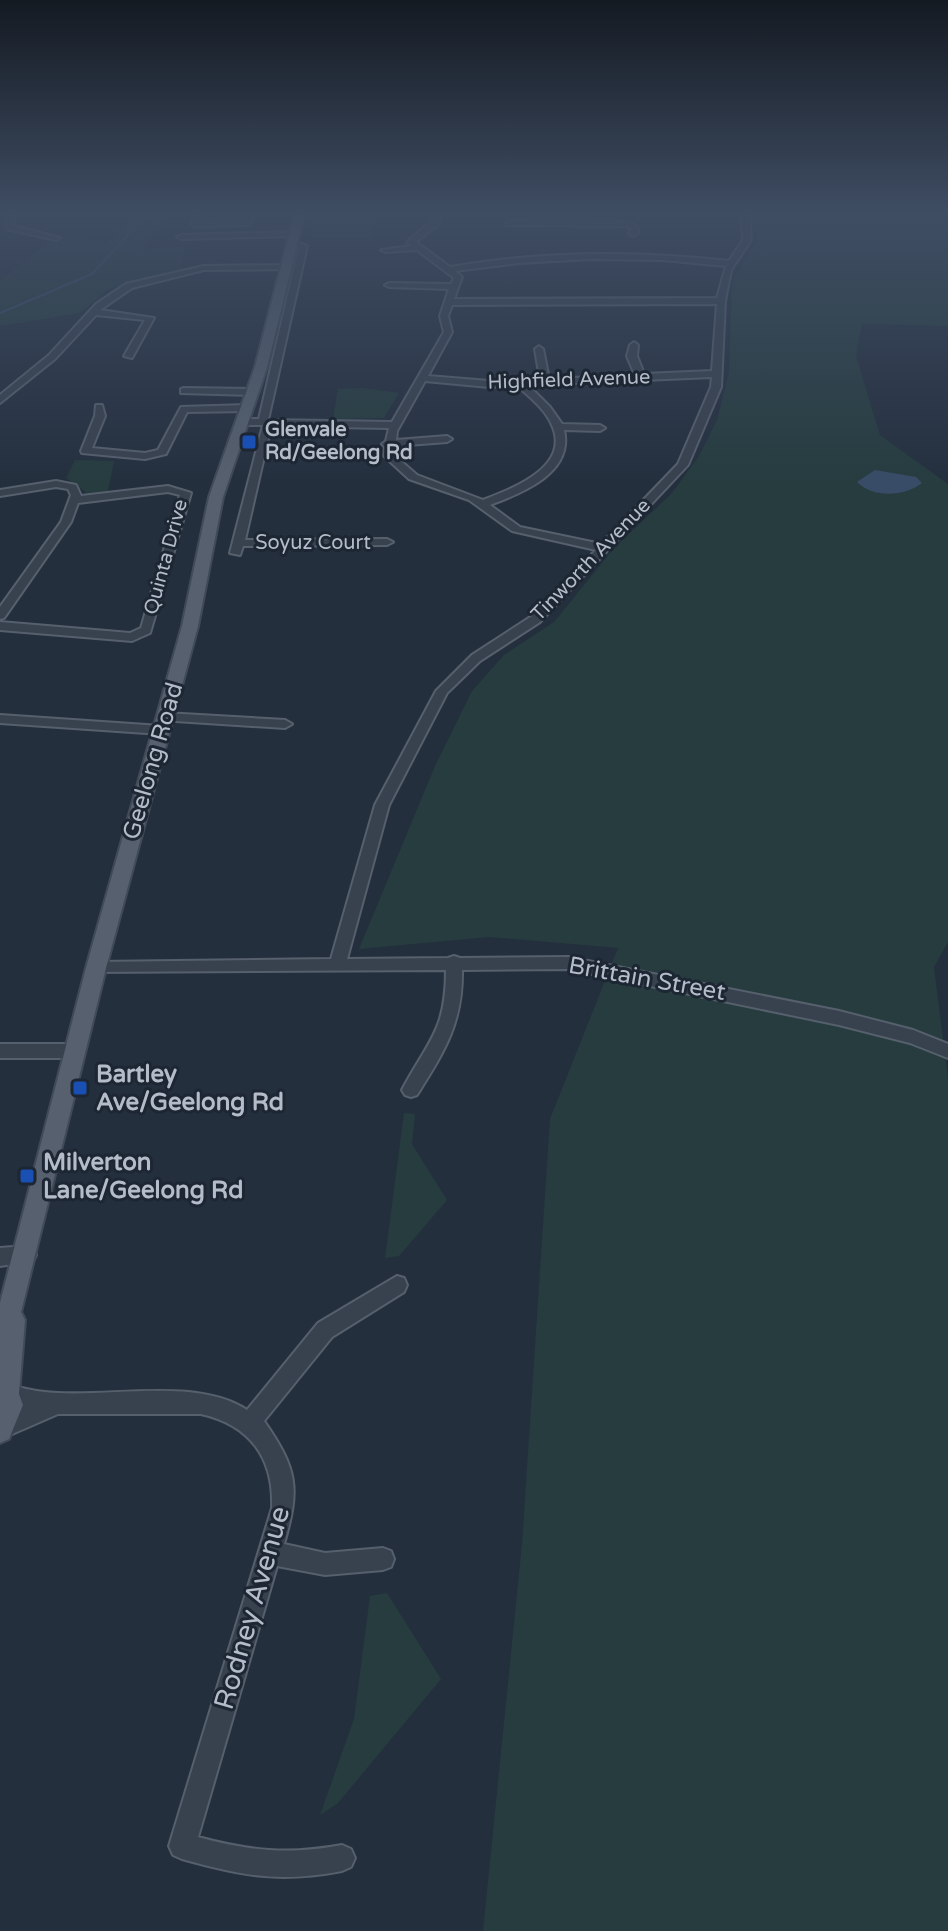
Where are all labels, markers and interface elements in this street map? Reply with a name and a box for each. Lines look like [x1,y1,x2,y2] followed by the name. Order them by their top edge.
[487,365,651,395] street label: Highfield Avenue
[265,418,413,465] place label: Glenvale Rd/Geelong Rd
[240,433,258,451] marker: Glenvale Rd/Geelong Rd
[526,494,656,626] street label: Tinworth Avenue
[139,497,193,617] street label: Quinta Drive
[255,531,371,555] street label: Soyuz Court
[117,679,189,843] street label: Geelong Road
[566,951,728,1007] street label: Brittain Street
[96,1060,284,1117] place label: Bartley Ave/Geelong Rd
[71,1079,89,1097] marker: Bartley Ave/Geelong Rd
[43,1148,243,1205] place label: Milverton Lane/Geelong Rd
[18,1167,36,1185] marker: Milverton Lane/Geelong Rd
[207,1502,297,1714] street label: Rodney Avenue

